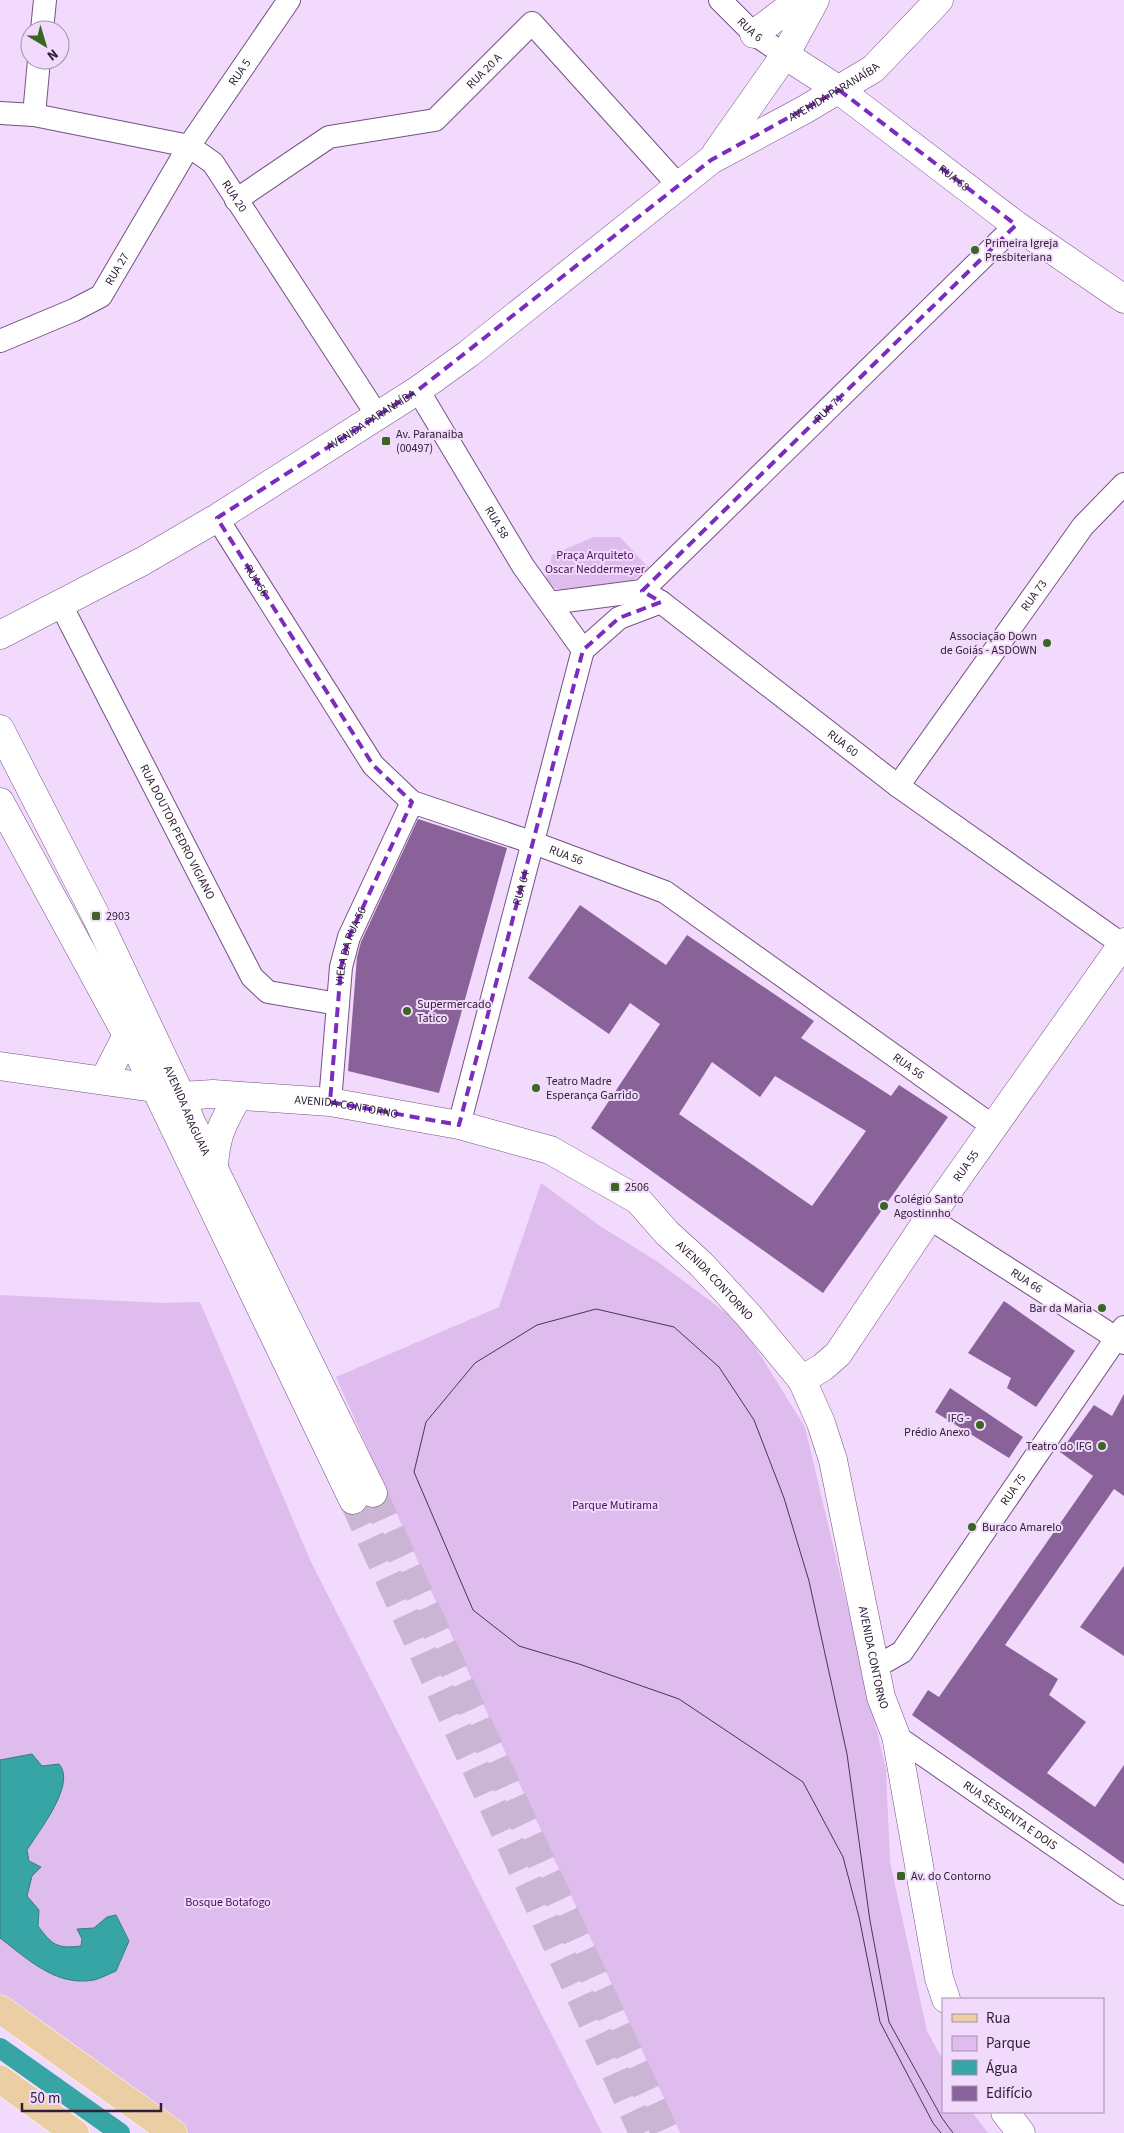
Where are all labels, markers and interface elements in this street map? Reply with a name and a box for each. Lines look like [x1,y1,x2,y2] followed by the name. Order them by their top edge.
[733,13,766,46] street label: RUA 6
[20,20,70,70] north arrow
[43,44,62,65] text: N
[462,49,506,93] street label: RUA 20 A
[224,55,255,89] street label: RUA 5
[785,58,884,125] street label: AVENIDA PARANAÍBA
[935,160,973,195] street label: RUA 68
[218,177,251,216] street label: RUA 20
[985,235,1058,266] place label: Primeira Igreja Presbiteriana
[969,244,981,256] marker: Primeira Igreja Presbiteriana
[101,249,133,288] street label: RUA 27
[323,385,419,455] street label: AVENIDA PARANAÍBA
[810,390,847,427] street label: RUA 71
[396,426,463,457] place label: Av. Paranaiba (00497)
[380,435,392,447] marker: Av. Paranaiba (00497)
[481,503,513,542] street label: RUA 58
[545,547,646,578] park label: Praça Arquiteto Oscar Neddermeyer
[240,561,273,600] street label: RUA 56
[1017,576,1051,615] street label: RUA 73
[940,628,1037,659] place label: Associação Down de Goiás - ASDOWN
[1041,637,1053,649] marker: Associação Down de Goiás - ASDOWN
[824,726,862,761] street label: RUA 60
[136,761,219,902] street label: RUA DOUTOR PEDRO VIGIANO
[547,841,586,869] street label: RUA 56
[508,869,534,907] street label: RUA 64
[331,904,370,986] street label: VIELA DA RUA 56
[106,908,130,925] place label: 2903
[90,910,102,922] marker: 2903
[417,996,491,1027] place label: Supermercado Tatico
[401,1005,413,1017] marker: Supermercado Tatico
[889,1049,928,1083] street label: RUA 56
[159,1063,215,1159] street label: AVENIDA ARAGUAIA
[546,1073,638,1104] place label: Teatro Madre Esperança Garrido
[530,1082,542,1094] marker: Teatro Madre Esperança Garrido
[294,1091,400,1123] street label: AVENIDA CONTORNO
[949,1147,983,1185] street label: RUA 55
[625,1179,649,1196] place label: 2506
[609,1181,621,1193] marker: 2506
[894,1191,964,1222] place label: Colégio Santo Agostinnho
[878,1200,890,1212] marker: Colégio Santo Agostinnho
[672,1237,757,1324] street label: AVENIDA CONTORNO
[1007,1264,1046,1297] street label: RUA 66
[1029,1300,1092,1317] place label: Bar da Maria
[1096,1302,1108,1314] marker: Bar da Maria
[904,1410,970,1441] place label: IFG - Prédio Anexo
[974,1419,986,1431] marker: IFG - Prédio Anexo
[1026,1438,1092,1455] place label: Teatro do IFG
[1096,1440,1108,1452] marker: Teatro do IFG
[996,1470,1030,1509] street label: RUA 75
[572,1497,658,1514] park label: Parque Mutirama
[982,1519,1062,1536] place label: Buraco Amarelo
[966,1521,978,1533] marker: Buraco Amarelo
[854,1604,893,1712] street label: AVENIDA CONTORNO
[960,1776,1061,1854] street label: RUA SESSENTA E DOIS
[911,1868,991,1885] place label: Av. do Contorno
[895,1870,907,1882] marker: Av. do Contorno
[185,1894,271,1911] park label: Bosque Botafogo
[942,1998,1104,2113] legend
[986,2008,1010,2029] text: Rua
[986,2033,1030,2054] text: Parque
[986,2058,1017,2079] text: Água
[22,2080,161,2112] scale bar
[986,2083,1033,2104] text: Edifício
[30,2088,60,2109] text: 50 m

